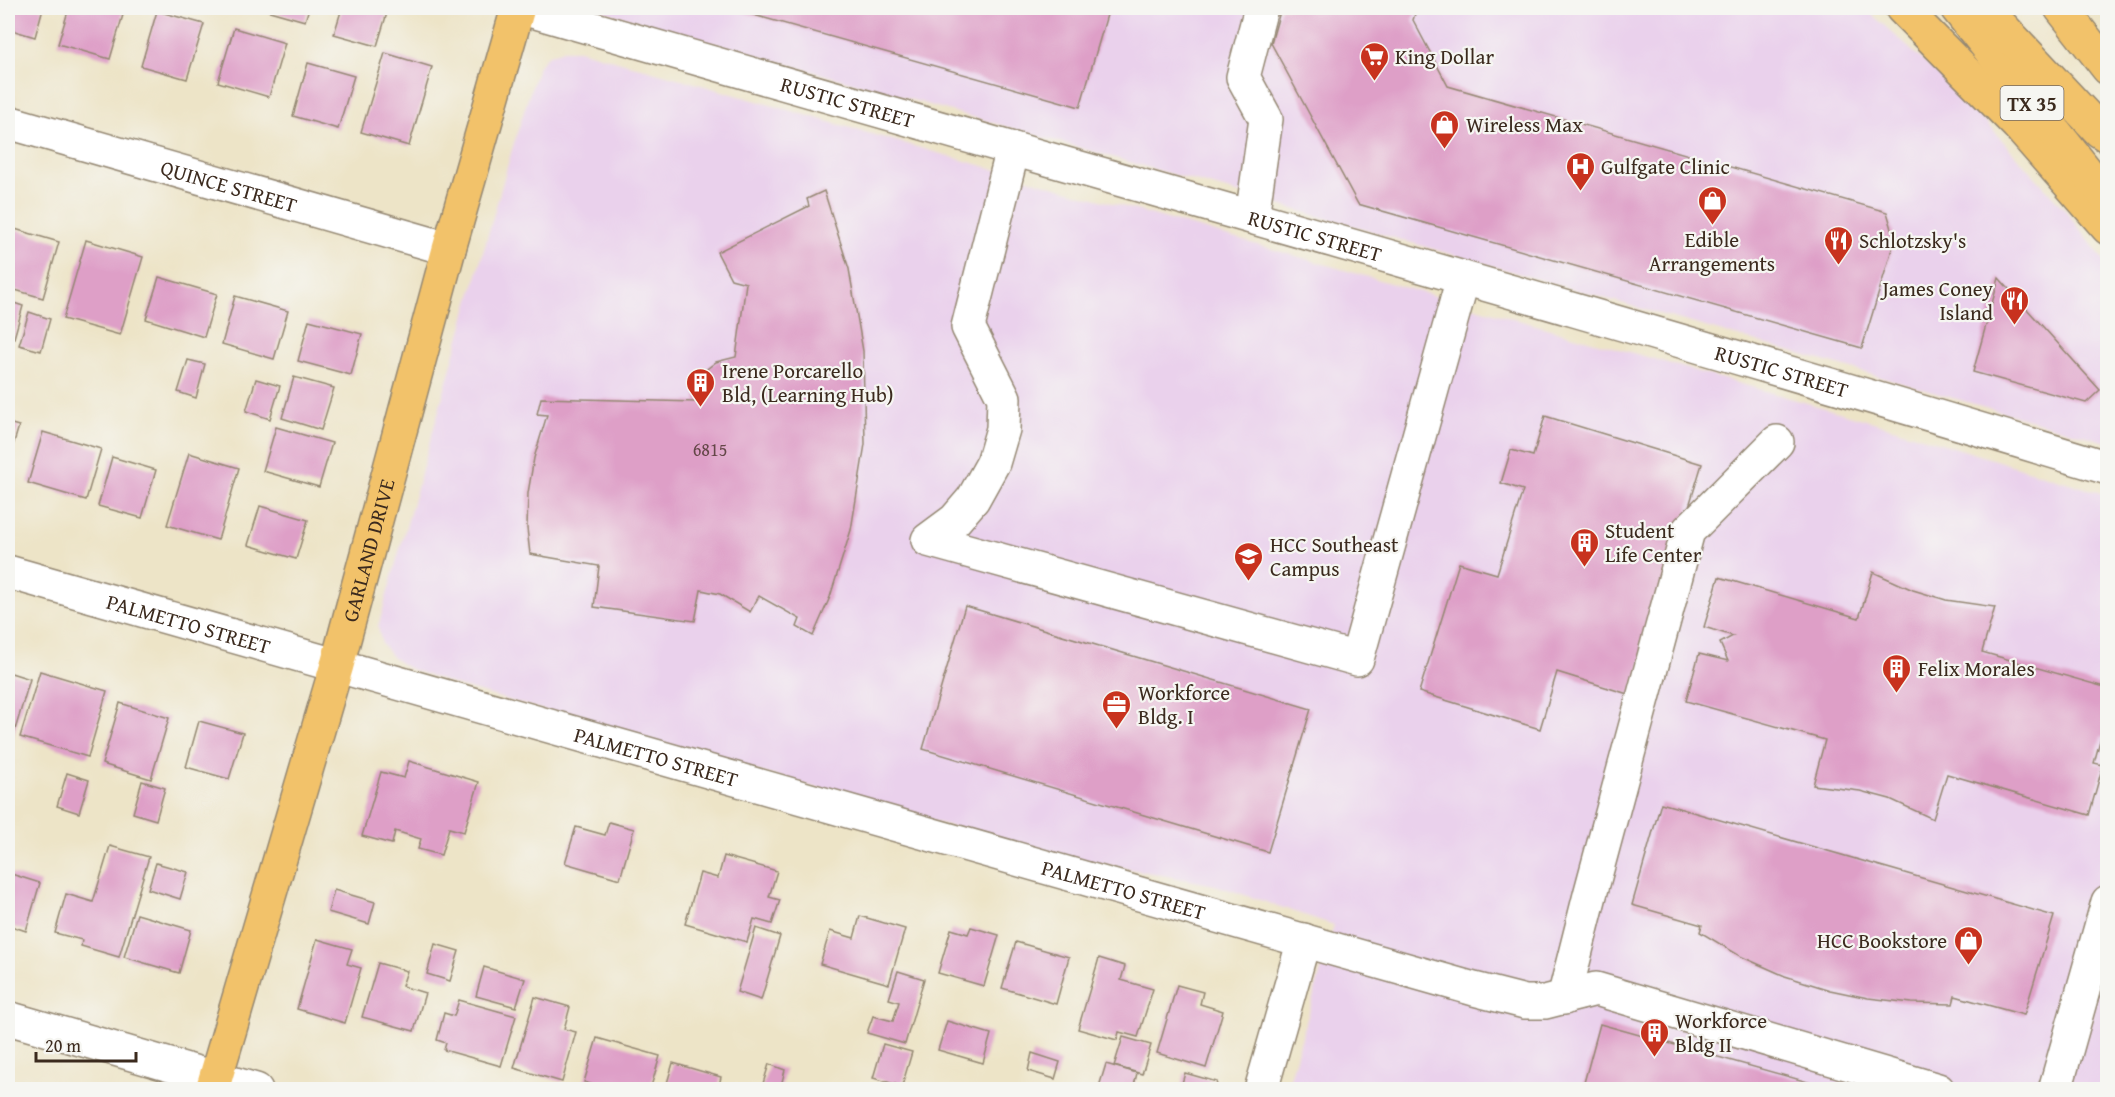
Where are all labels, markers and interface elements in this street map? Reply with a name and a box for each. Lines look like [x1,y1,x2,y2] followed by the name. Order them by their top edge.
[1358,40,1390,82] supermarket icon: King Dollar
[1395,41,1494,72] place label: King Dollar
[777,68,918,136] street label: RUSTIC STREET
[2000,86,2064,120] road number: TX 35
[1429,108,1461,150] shop icon: Wireless Max
[1466,109,1583,140] place label: Wireless Max
[1564,150,1596,192] hospital icon: Gulfgate Clinic
[157,151,301,220] street label: QUINCE STREET
[1601,151,1730,182] place label: Gulfgate Clinic
[1696,184,1728,226] shop icon: Edible Arrangements
[1245,201,1386,269] street label: RUSTIC STREET
[1649,224,1775,279] place label: Edible Arrangements
[1822,224,1854,266] restaurant icon: Schlotzsky's
[1859,225,1966,256] place label: Schlotzsky's
[1879,273,1994,328] place label: James Coney Island
[1998,284,2030,326] restaurant icon: James Coney Island
[1711,336,1852,405] street label: RUSTIC STREET
[722,355,894,410] place label: Irene Porcarello Bld, (Learning Hub)
[685,366,717,408] building icon: Irene Porcarello Bld, (Learning Hub)
[693,436,727,463] house number: 6815
[334,475,402,625] street label: GARLAND DRIVE
[1605,515,1702,570] place label: Student Life Center
[1568,526,1600,568] building icon: Student Life Center
[1270,529,1399,584] place label: HCC Southeast Campus
[1233,540,1265,582] school or university icon: HCC Southeast Campus
[103,585,275,662] street label: PALMETTO STREET
[1881,652,1913,694] building icon: Felix Morales
[1918,653,2035,684] place label: Felix Morales
[1138,677,1230,732] place label: Workforce Bldg. I
[1101,688,1133,730] office icon: Workforce Bldg. I
[571,718,742,794] street label: PALMETTO STREET
[1038,851,1209,927] street label: PALMETTO STREET
[1952,924,1984,966] shop icon: HCC Bookstore
[1817,925,1947,956] place label: HCC Bookstore
[1675,1005,1767,1060] place label: Workforce Bldg II
[1638,1016,1670,1058] building icon: Workforce Bldg II
[36,1025,136,1063] scale bar
[45,1032,81,1059] text: 20 m

